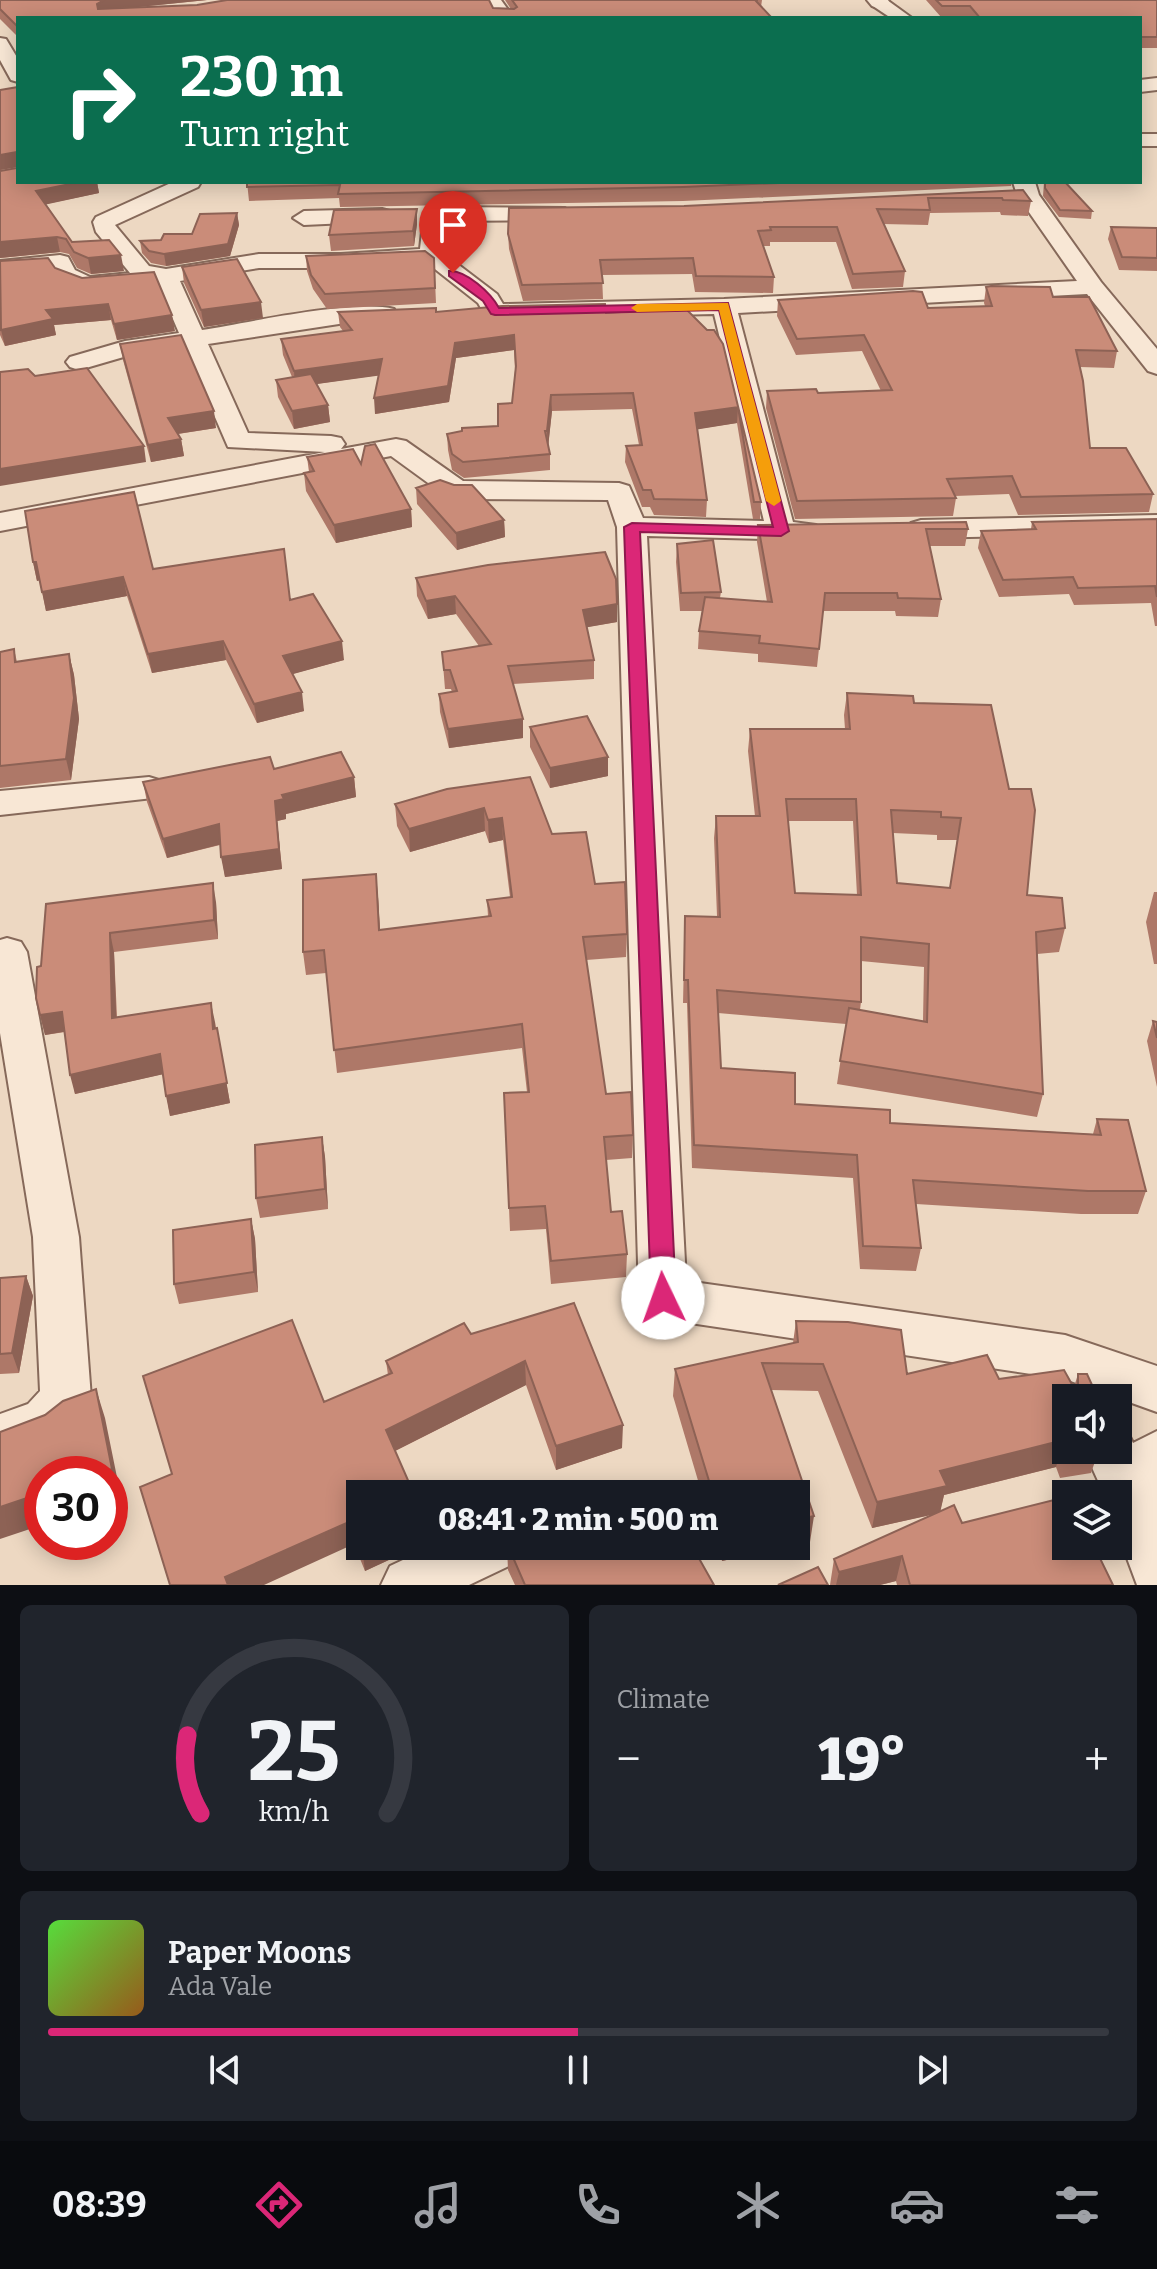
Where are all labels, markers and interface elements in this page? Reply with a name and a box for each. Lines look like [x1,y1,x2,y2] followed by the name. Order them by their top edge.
[180,44,343,111] text: 230 m
[48,48,152,152] icon: right
[180,112,349,156] text: Turn right
[419,191,487,273] pin
[431,203,475,247] icon: arrive
[621,1256,705,1340] position arrow
[1052,1384,1132,1560] map controls
[1052,1384,1132,1464] button: sound
[24,1456,128,1560] speed limit sign: 30
[1052,1480,1132,1560] button: layers
[438,1502,718,1538] text: 08:41 · 2 min · 500 m
[617,1684,710,1715] text: Climate
[248,1702,340,1802] text: 25
[818,1724,906,1796] text: 19°
[617,1733,641,1786] text: −
[1084,1733,1109,1786] text: +
[259,1794,330,1829] text: km/h
[168,1935,351,1971] text: Paper Moons
[168,1971,272,2002] text: Ada Vale
[203,2048,247,2092] icon: previous
[556,2048,600,2092] icon: pause
[910,2048,954,2092] icon: next
[251,2177,307,2233] icon: directions
[410,2177,466,2233] icon: music
[570,2177,626,2233] icon: phone
[730,2177,786,2233] icon: climate
[889,2177,945,2233] icon: car
[1049,2177,1105,2233] icon: filters
[52,2183,147,2227] text: 08:39

